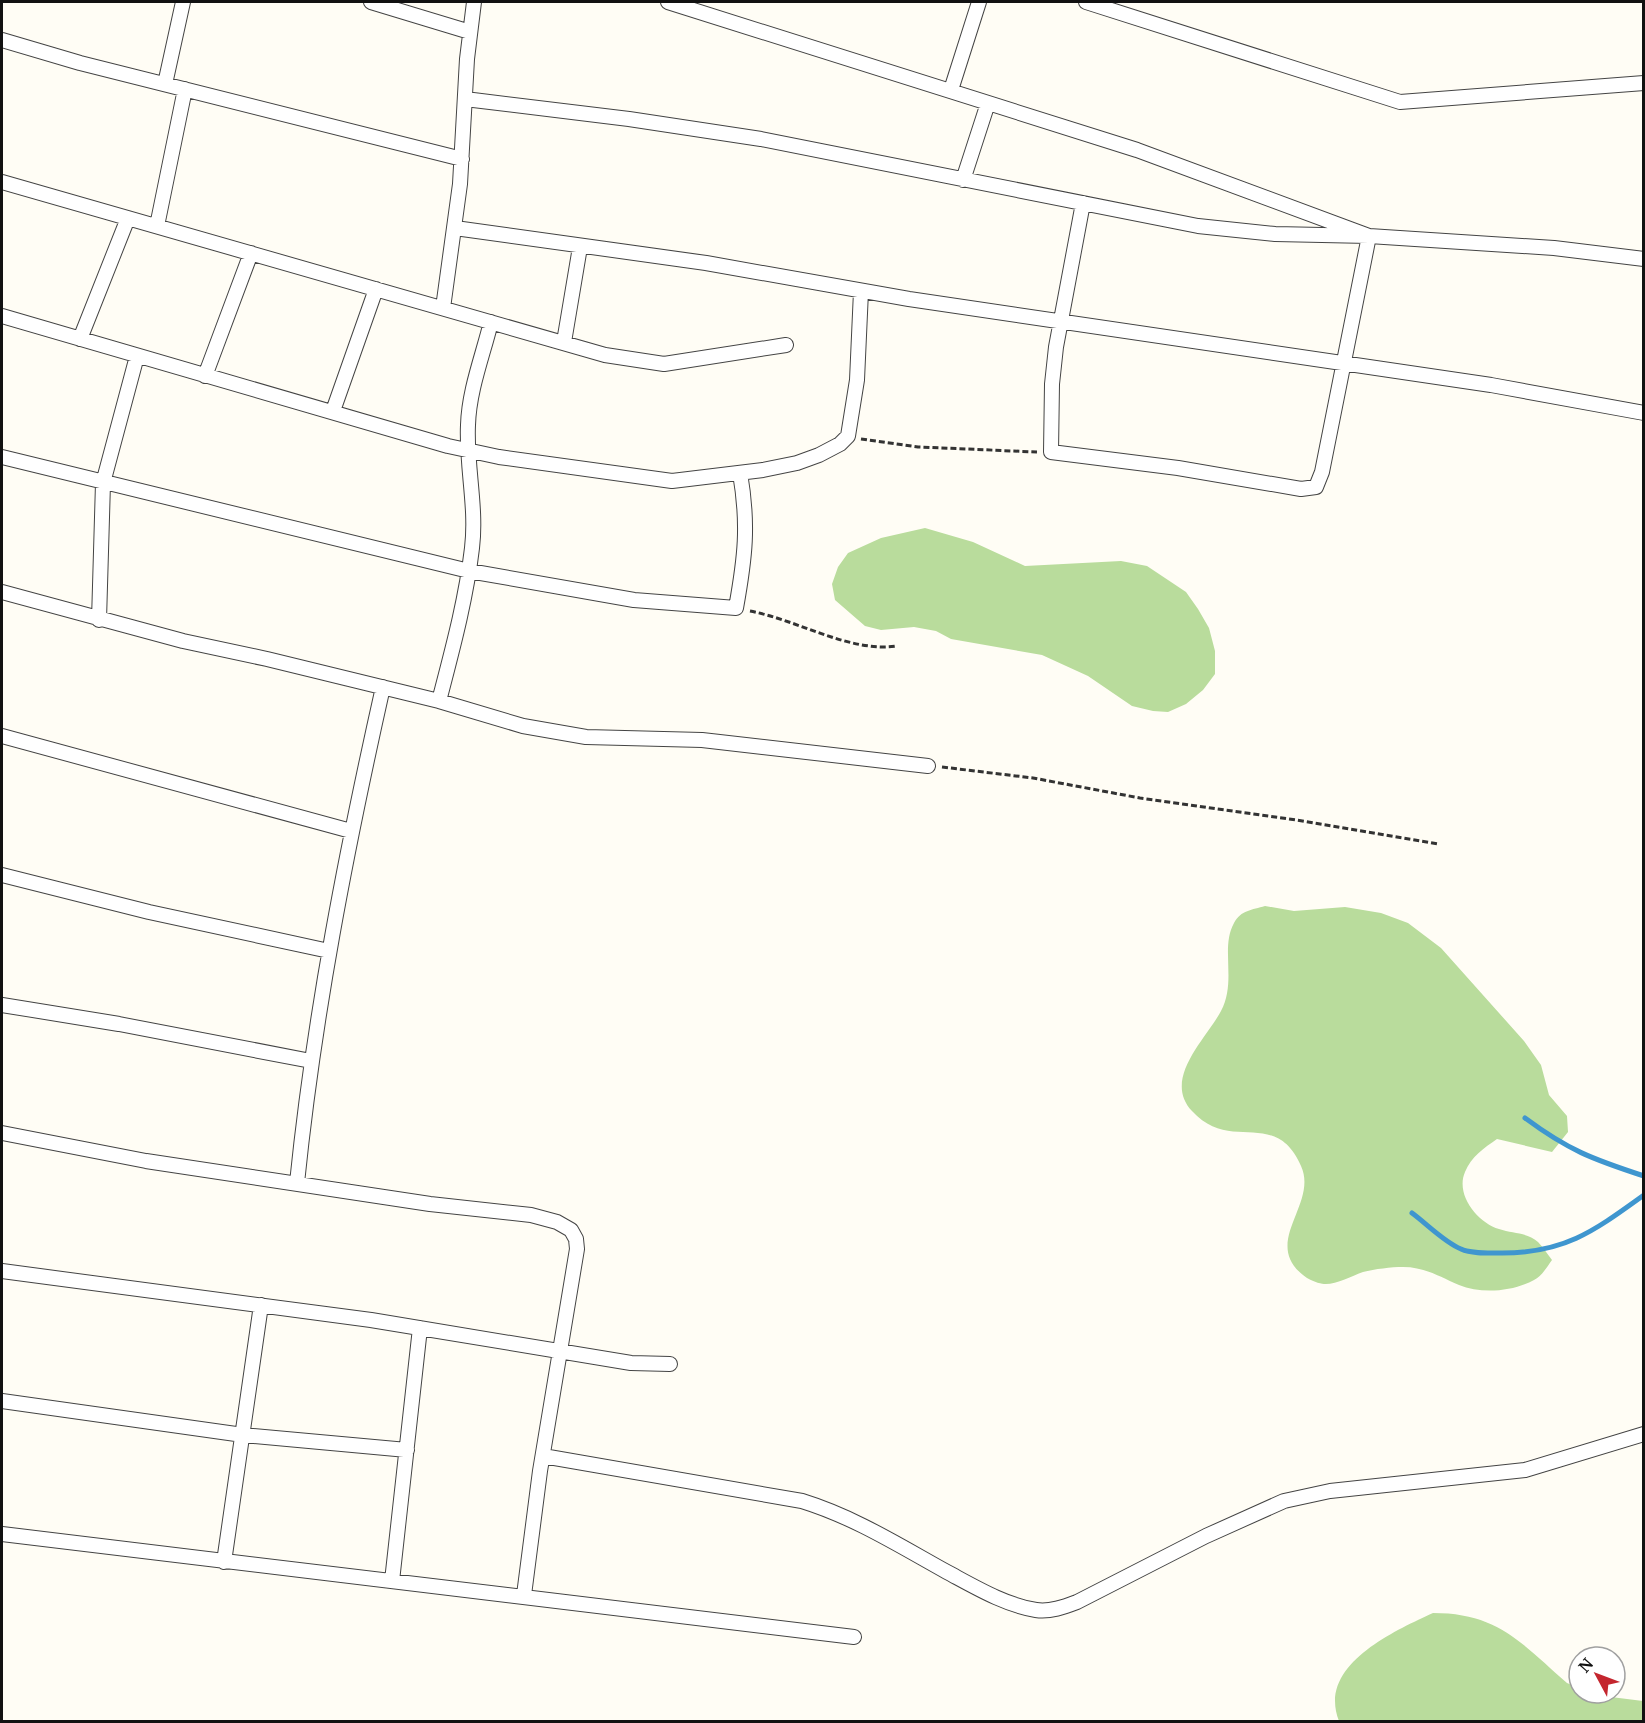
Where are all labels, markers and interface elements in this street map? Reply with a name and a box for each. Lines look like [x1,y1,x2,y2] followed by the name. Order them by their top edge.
[1567,1645,1627,1705] north arrow
[1573,1653,1598,1677] text: N

